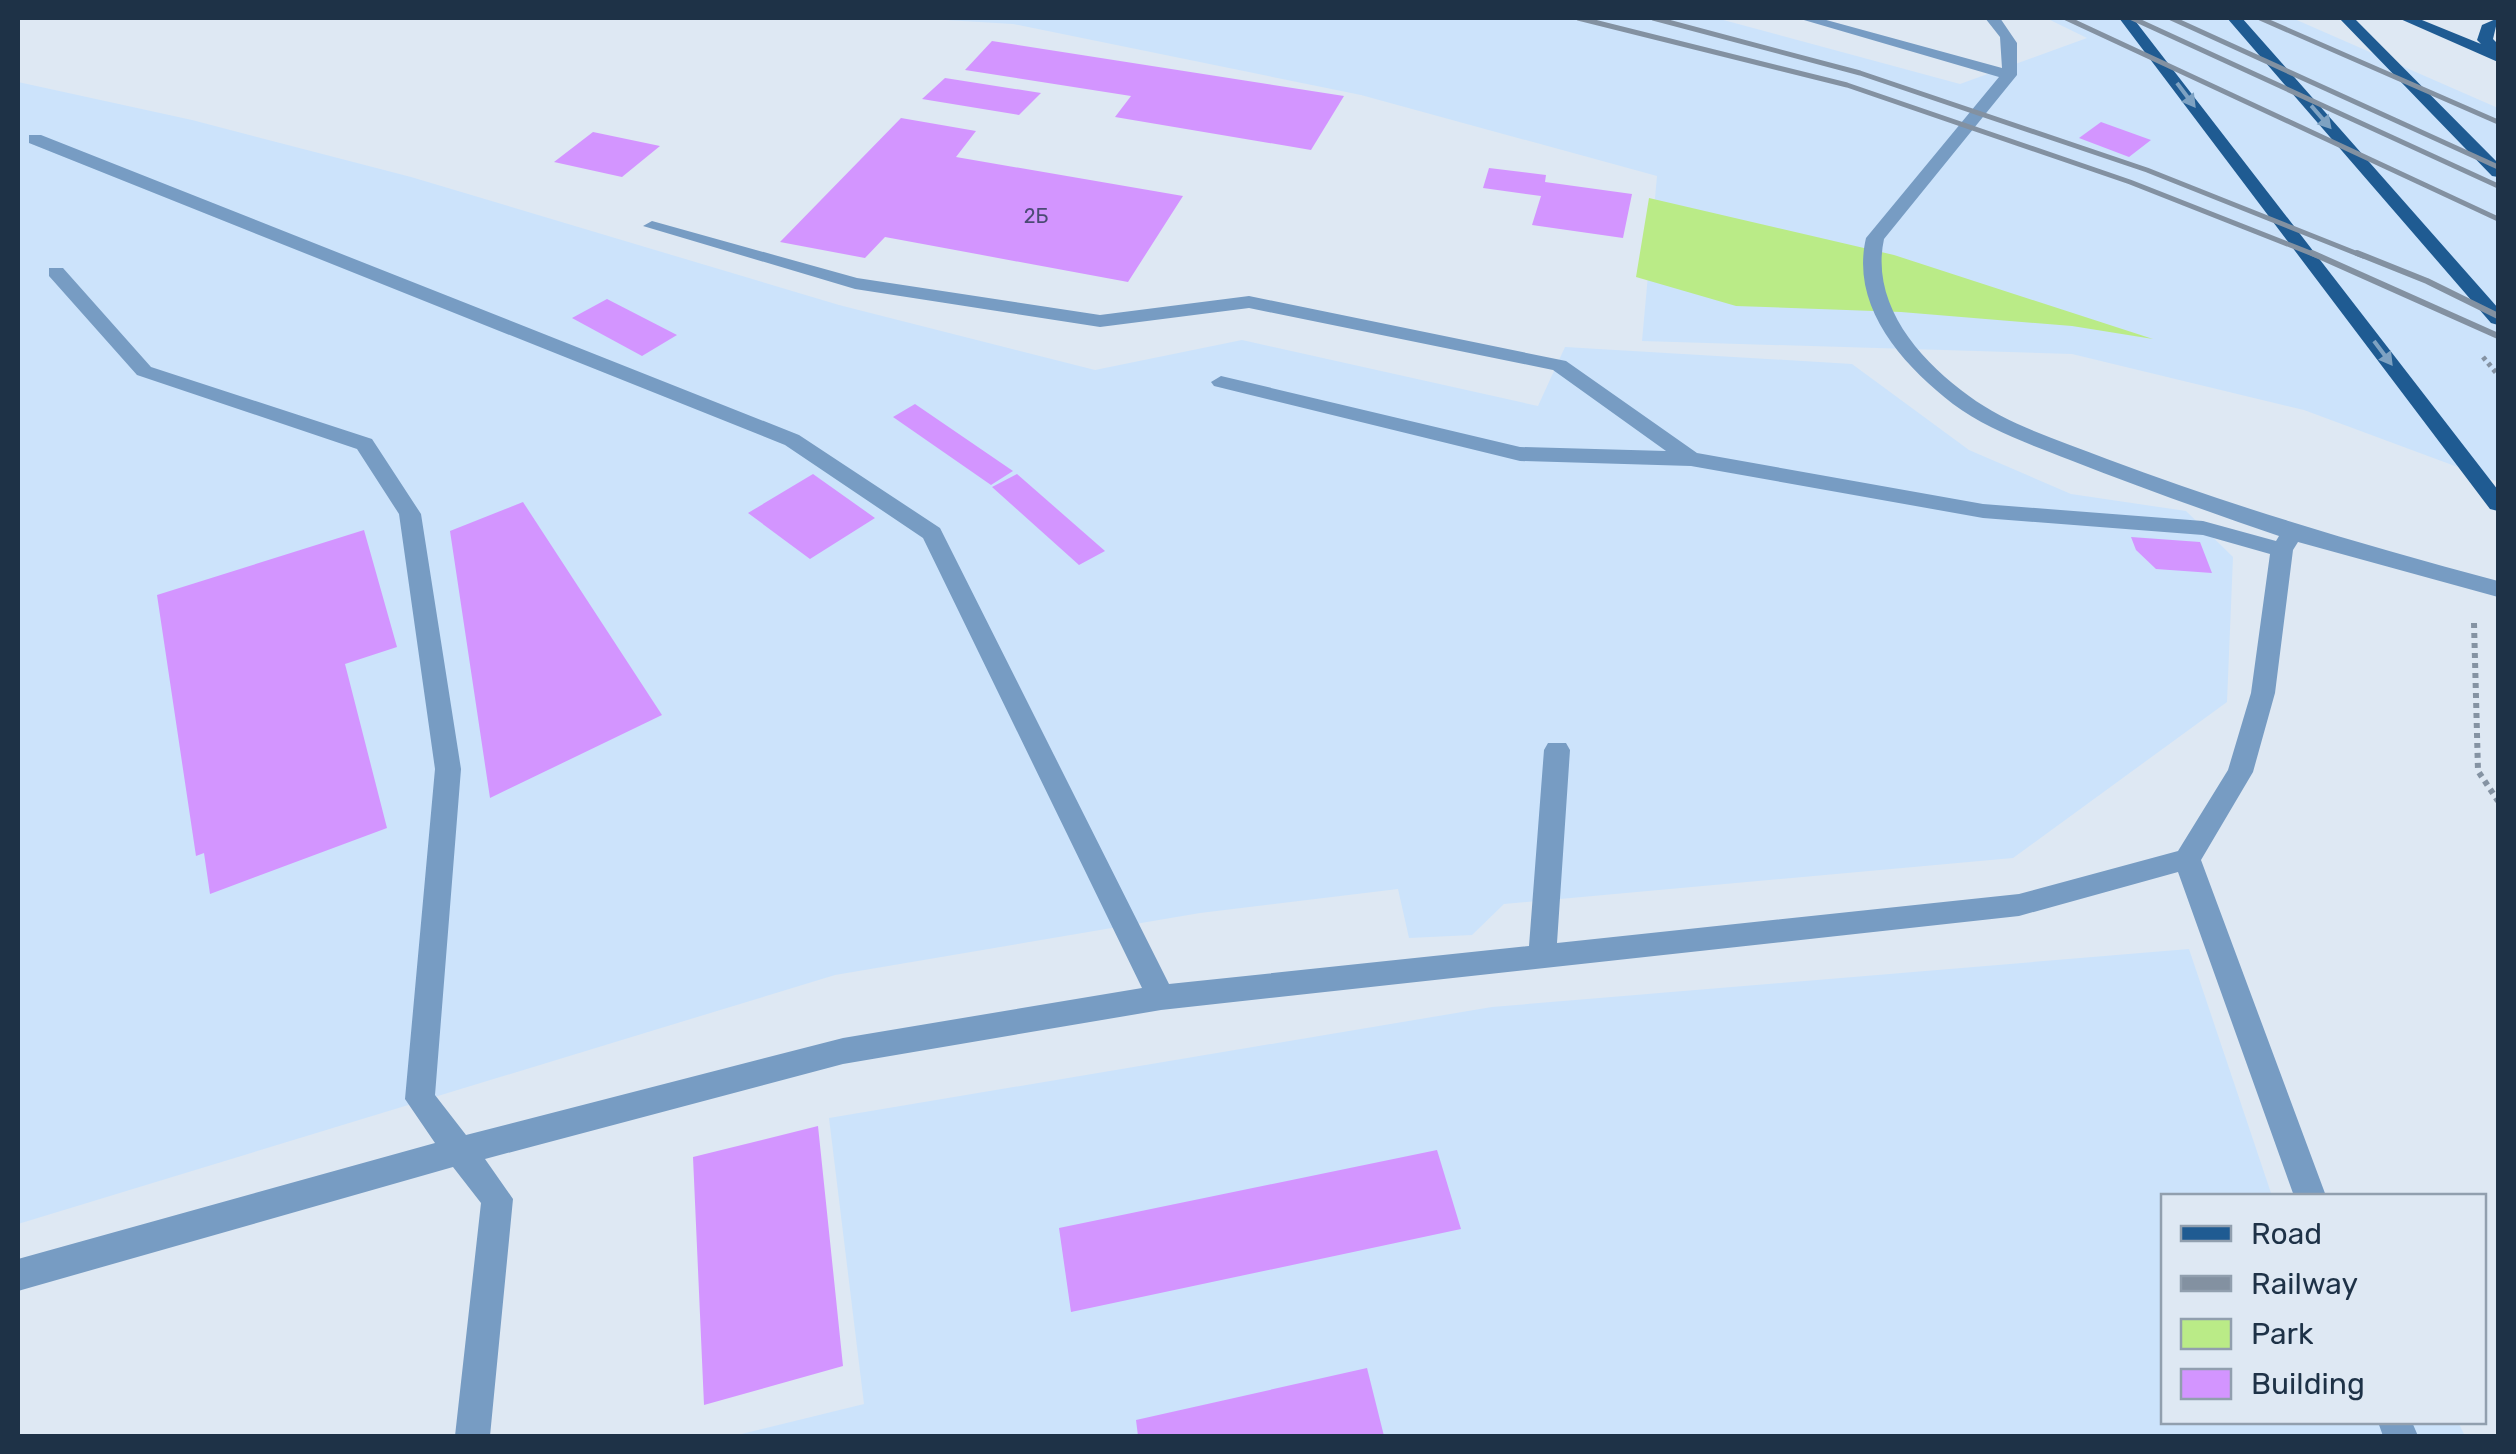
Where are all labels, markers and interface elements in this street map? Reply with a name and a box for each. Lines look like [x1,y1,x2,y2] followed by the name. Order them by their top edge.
[2175,82,2195,108] one-way arrow
[2310,104,2332,129] one-way arrow
[1024,204,1048,228] house number: 2Б
[2372,340,2393,366] one-way arrow
[2161,1194,2486,1424] legend
[2251,1216,2322,1252] text: Road
[2251,1266,2358,1302] text: Railway
[2251,1316,2314,1352] text: Park
[2251,1366,2365,1402] text: Building

